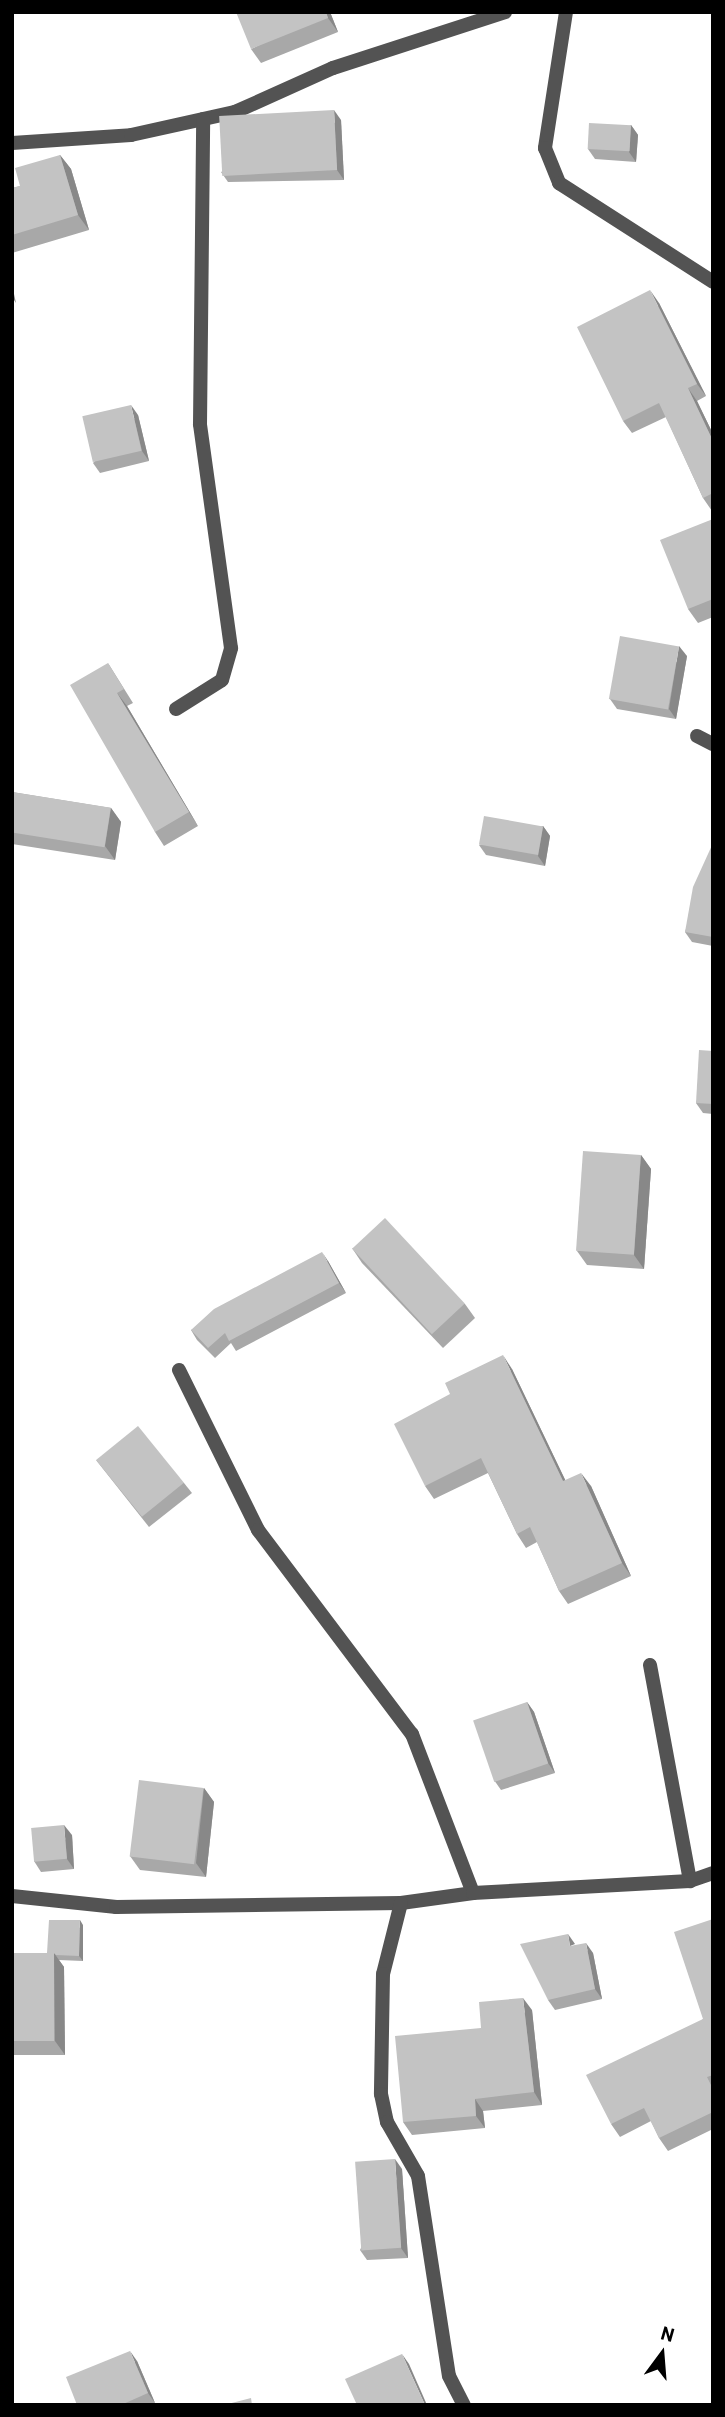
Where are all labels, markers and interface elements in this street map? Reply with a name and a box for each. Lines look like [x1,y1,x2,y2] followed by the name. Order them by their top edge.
[627,2319,697,2389] north arrow
[659,2321,677,2346] text: N

